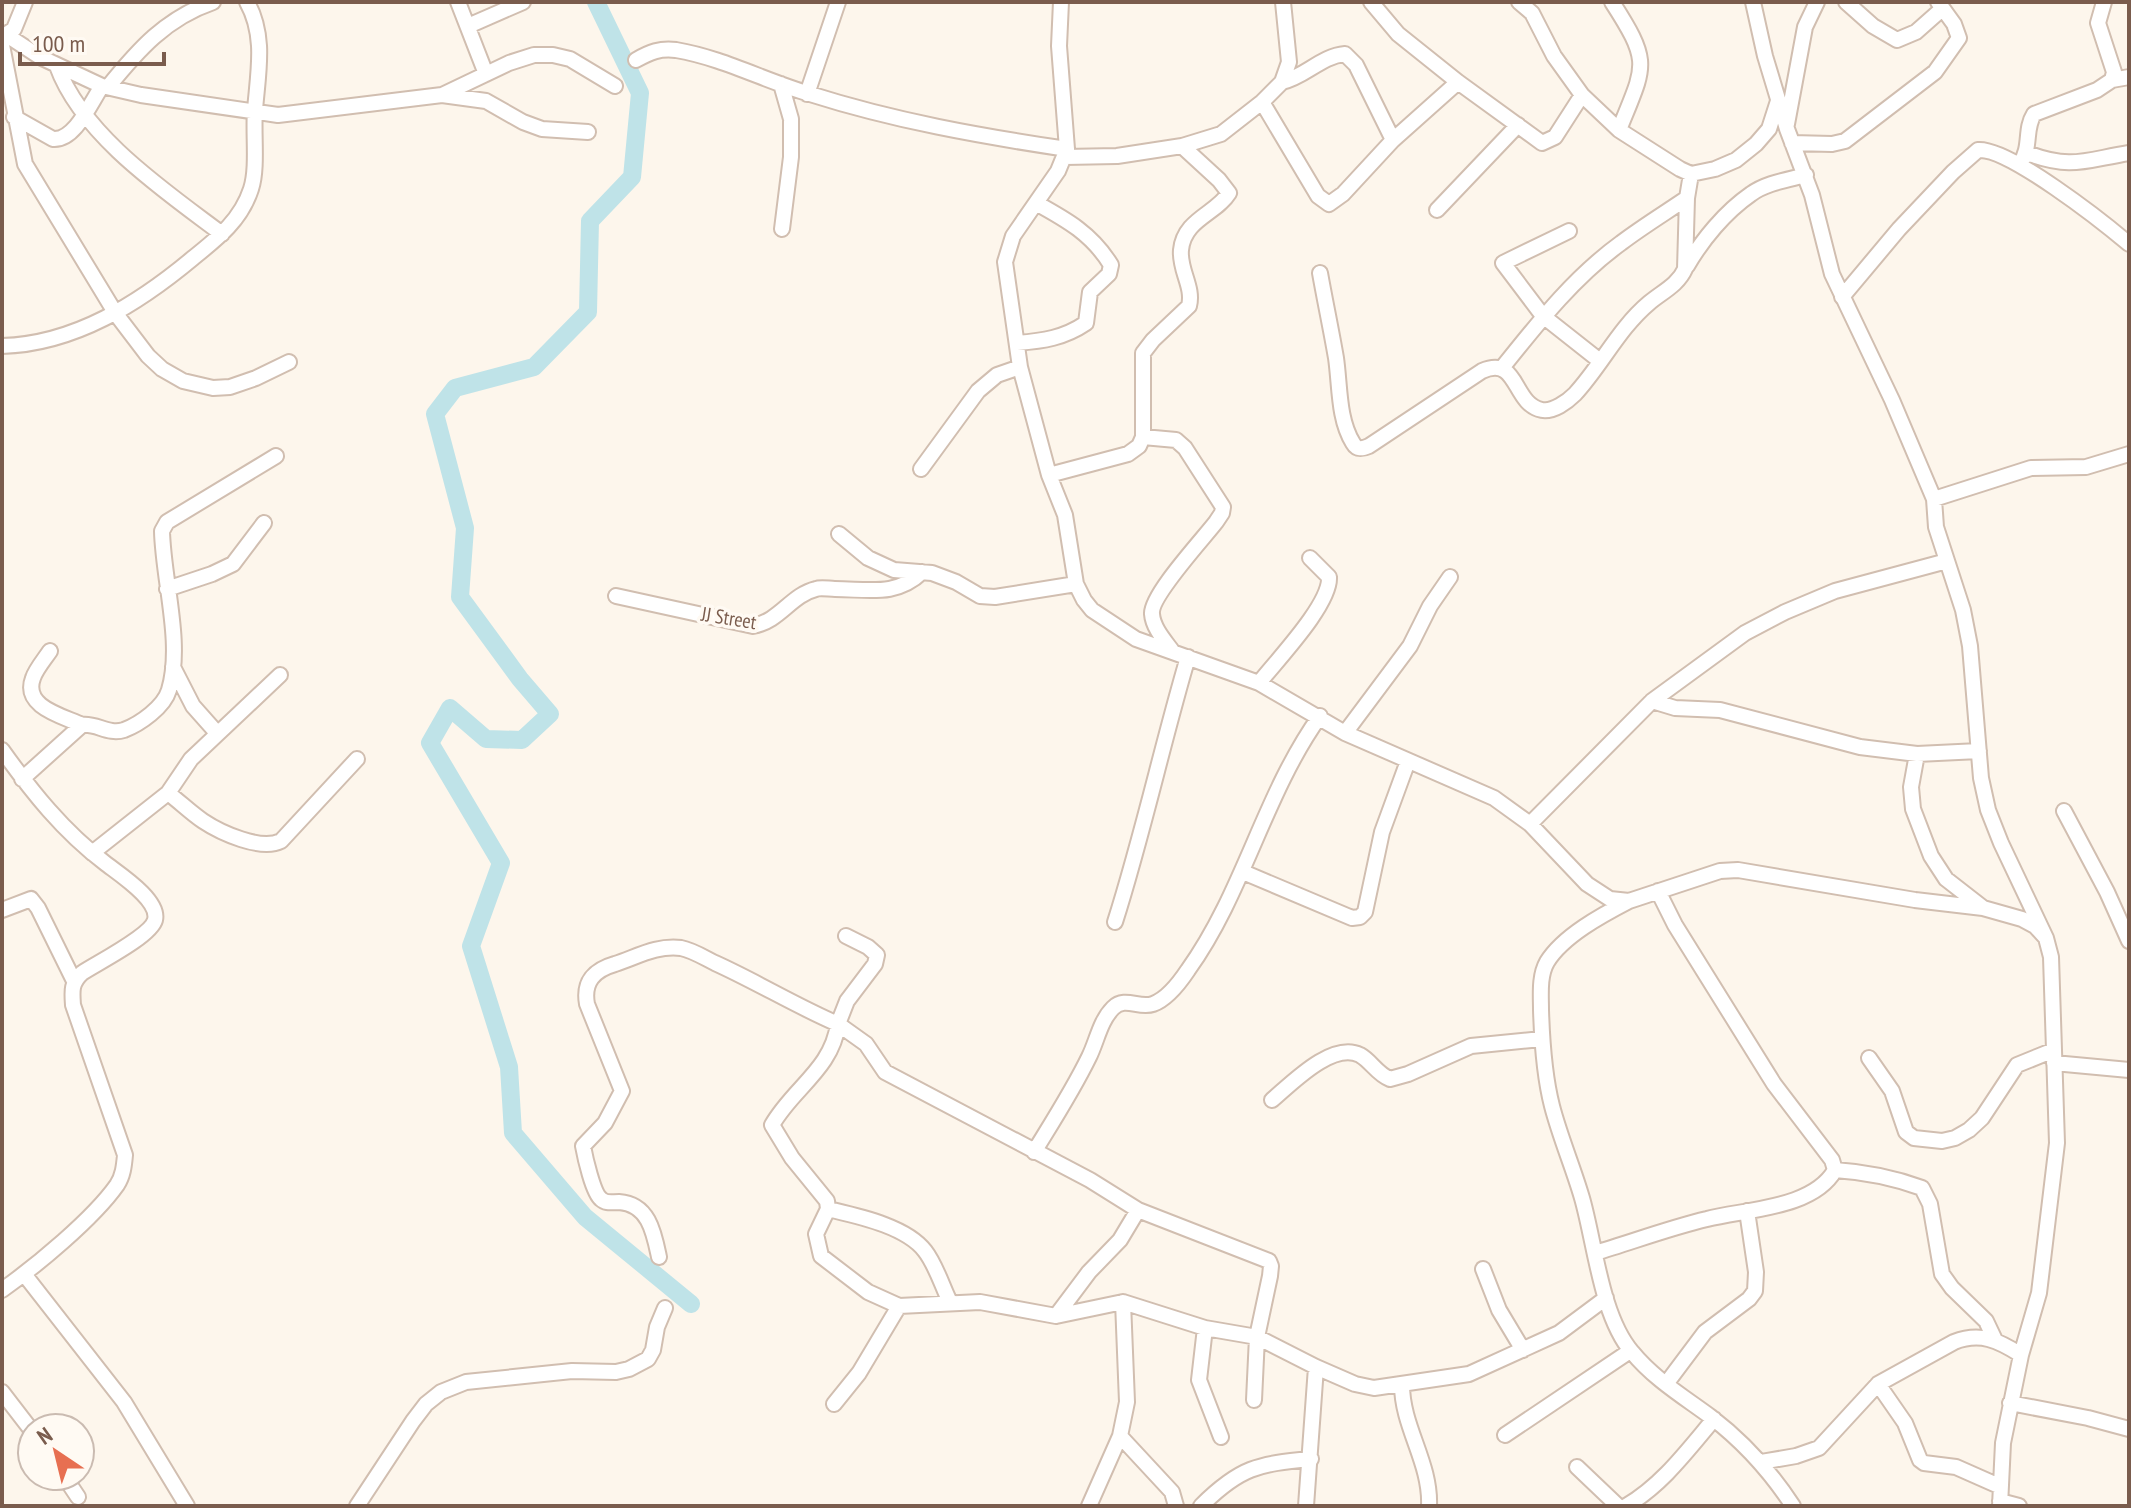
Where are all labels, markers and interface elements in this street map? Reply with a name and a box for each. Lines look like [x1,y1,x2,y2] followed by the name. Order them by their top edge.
[20,16,164,66] scale bar
[32,28,85,59] text: 100 m
[699,601,759,635] street label: JJ Street
[16,1412,96,1492] north arrow
[32,1421,57,1450] text: N

